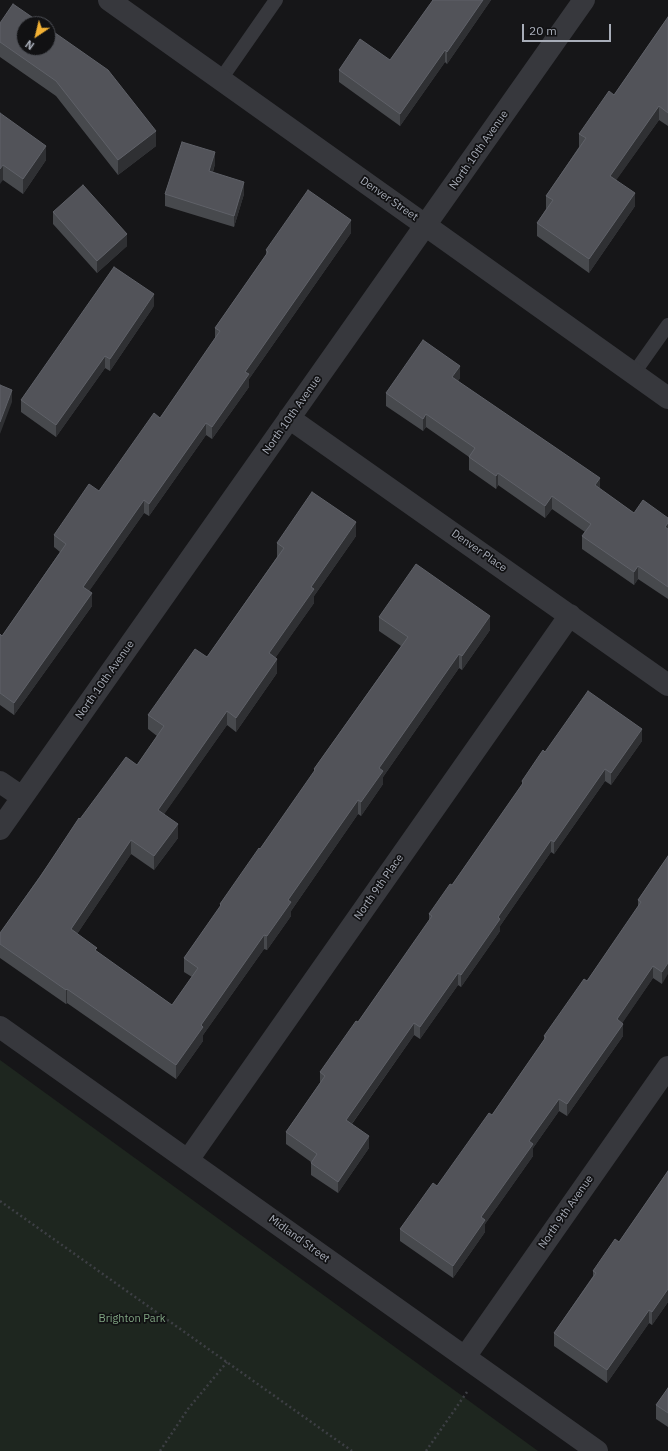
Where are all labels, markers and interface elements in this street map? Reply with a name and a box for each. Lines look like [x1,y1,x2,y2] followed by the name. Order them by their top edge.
[16,16,56,56] north arrow
[524,16,613,42] scale bar
[529,23,557,38] text: 20 m
[22,37,37,53] text: N
[447,108,511,192] street label: North 10th Avenue
[357,174,421,224] street label: Denver Street
[260,373,324,457] street label: North 10th Avenue
[449,527,509,575] street label: Denver Place
[73,638,137,722] street label: North 10th Avenue
[351,852,407,922] street label: North 9th Place
[536,1173,596,1251] street label: North 9th Avenue
[266,1212,332,1266] street label: Midland Street
[98,1312,166,1326] park label: Brighton Park

